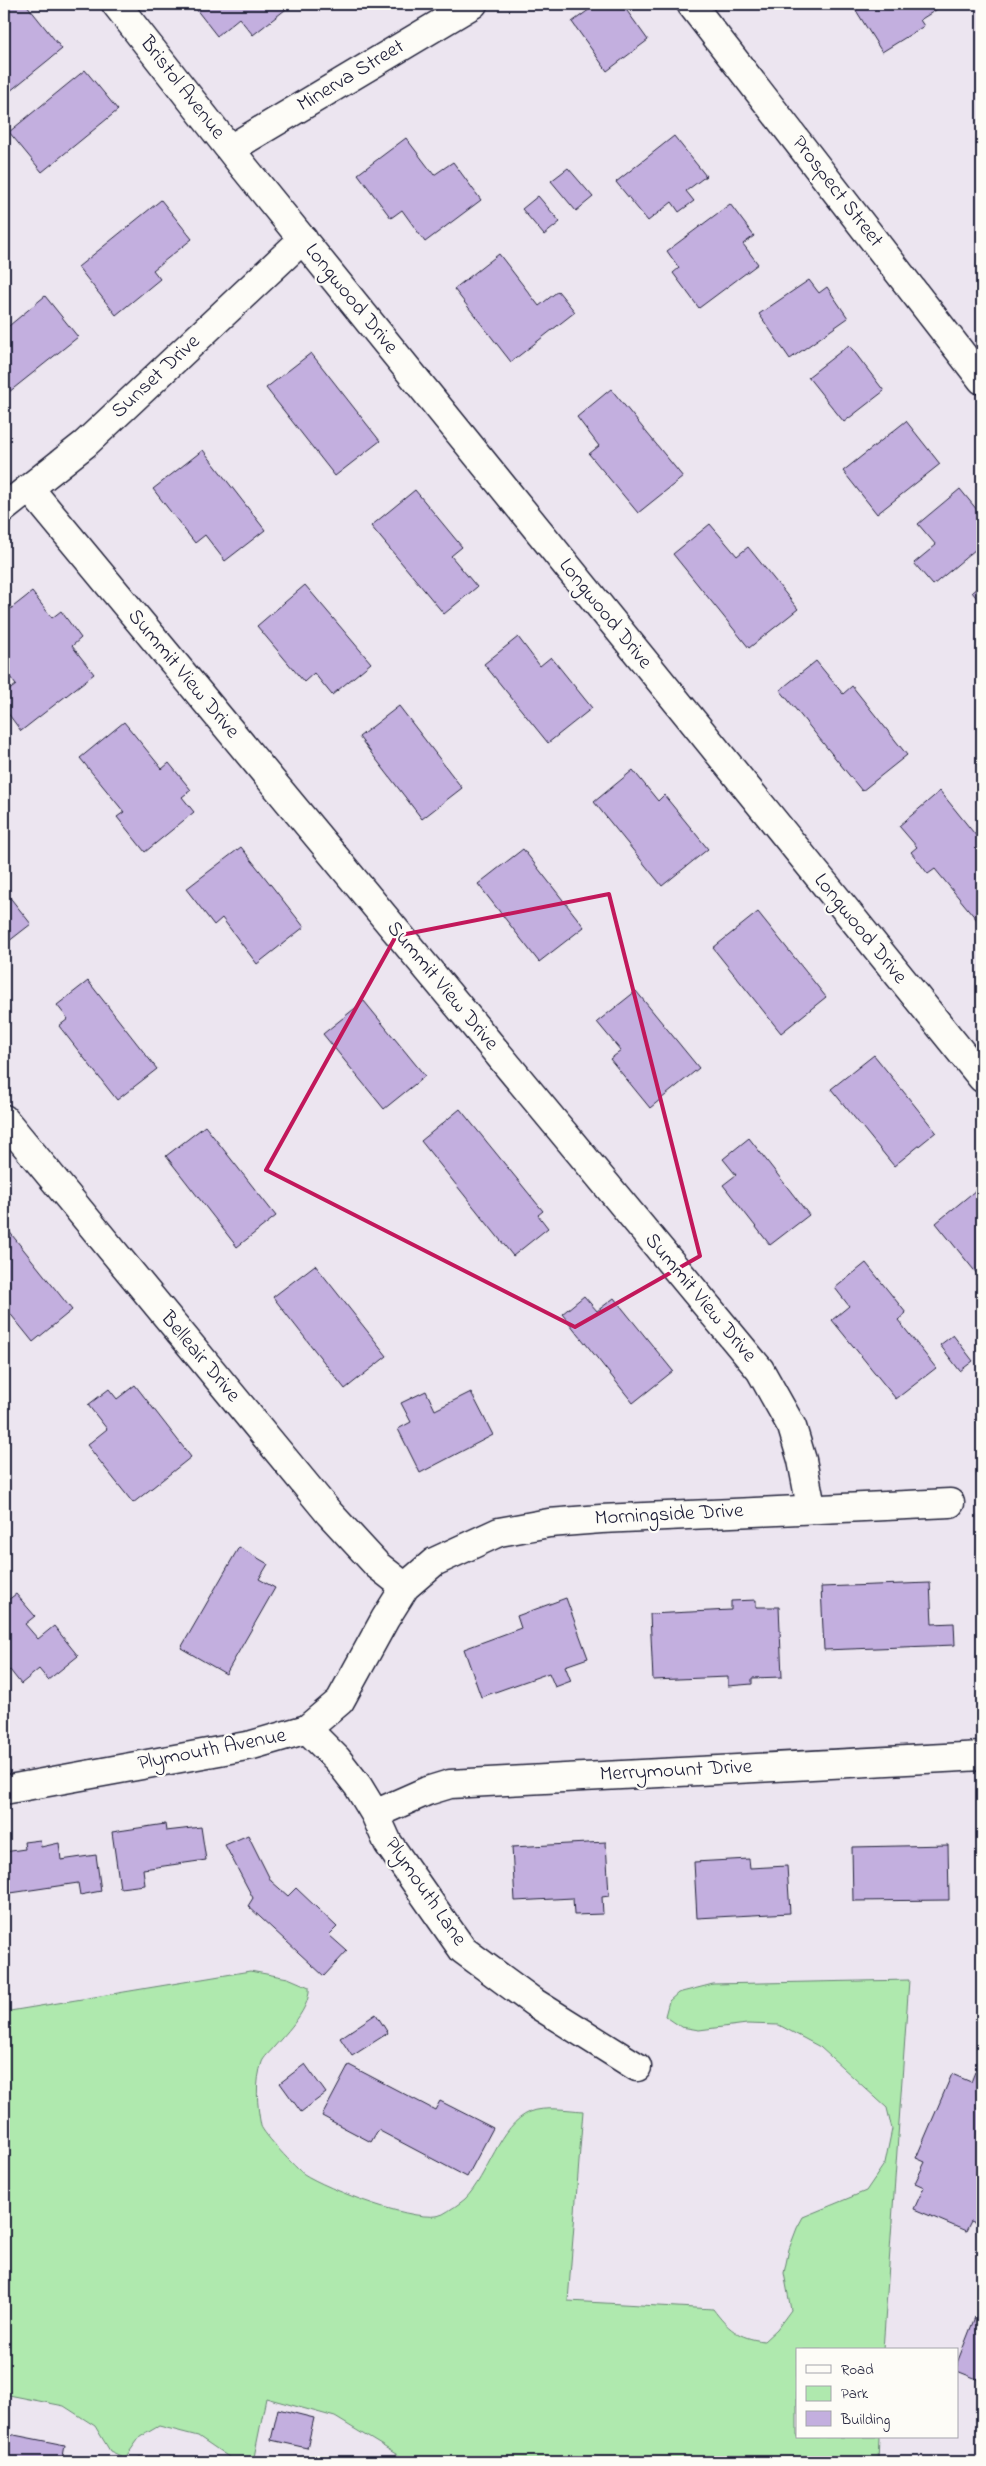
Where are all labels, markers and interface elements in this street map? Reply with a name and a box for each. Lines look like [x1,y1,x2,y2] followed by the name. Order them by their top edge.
[131,29,232,147] street label: Bristol Avenue
[292,32,410,120] street label: Minerva Street
[784,130,890,254] street label: Prospect Street
[295,237,405,363] street label: Longwood Drive
[105,327,208,426] street label: Sunset Drive
[549,552,659,678] street label: Longwood Drive
[120,603,247,746] street label: Summit View Drive
[804,867,914,993] street label: Longwood Drive
[379,915,506,1058] street label: Summit View Drive
[637,1227,764,1370] street label: Summit View Drive
[152,1304,247,1410] street label: Belleair Drive
[594,1496,745,1536] street label: Morningside Drive
[135,1721,290,1781] street label: Plymouth Avenue
[599,1752,754,1792] street label: Merrymount Drive
[375,1832,474,1954] street label: Plymouth Lane
[796,2348,958,2438] legend
[841,2359,874,2381] text: Road
[841,2383,869,2405] text: Park
[840,2409,890,2432] text: Building

